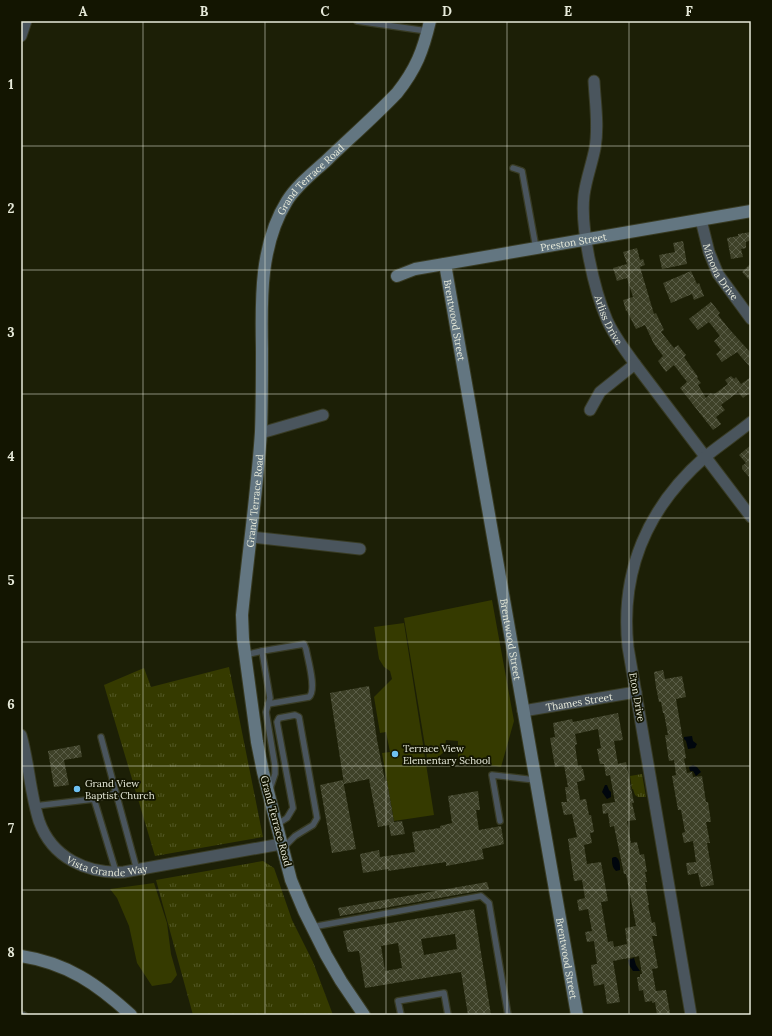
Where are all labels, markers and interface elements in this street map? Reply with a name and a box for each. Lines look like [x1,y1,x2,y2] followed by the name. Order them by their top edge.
[79,3,88,20] text: A
[200,3,209,20] text: B
[321,3,330,20] text: C
[442,3,452,20] text: D
[564,3,572,20] text: E
[685,3,693,20] text: F
[8,76,14,93] text: 1
[274,141,347,217] street label: Grand Terrace Road
[8,200,15,217] text: 2
[539,230,608,254] street label: Preston Street
[701,242,742,303] street label: Minona Drive
[441,278,468,362] street label: Brentwood Street
[592,293,626,348] street label: Arliss Drive
[7,324,15,341] text: 3
[7,448,15,465] text: 4
[243,454,266,548] street label: Grand Terrace Road
[7,572,15,589] text: 5
[497,598,525,681] street label: Brentwood Street
[626,671,648,723] street label: Eton Drive
[545,690,614,714] street label: Thames Street
[7,696,15,713] text: 6
[403,742,491,767] place label: Terrace View Elementary School
[390,749,400,759] marker: Terrace View Elementary School
[258,774,294,868] street label: Grand Terrace Road
[85,777,155,802] place label: Grand View Baptist Church
[72,784,82,794] marker: Grand View Baptist Church
[8,820,14,837] text: 7
[63,852,149,879] street label: Vista Grande Way
[554,917,581,1000] street label: Brentwood Street
[7,944,15,961] text: 8

